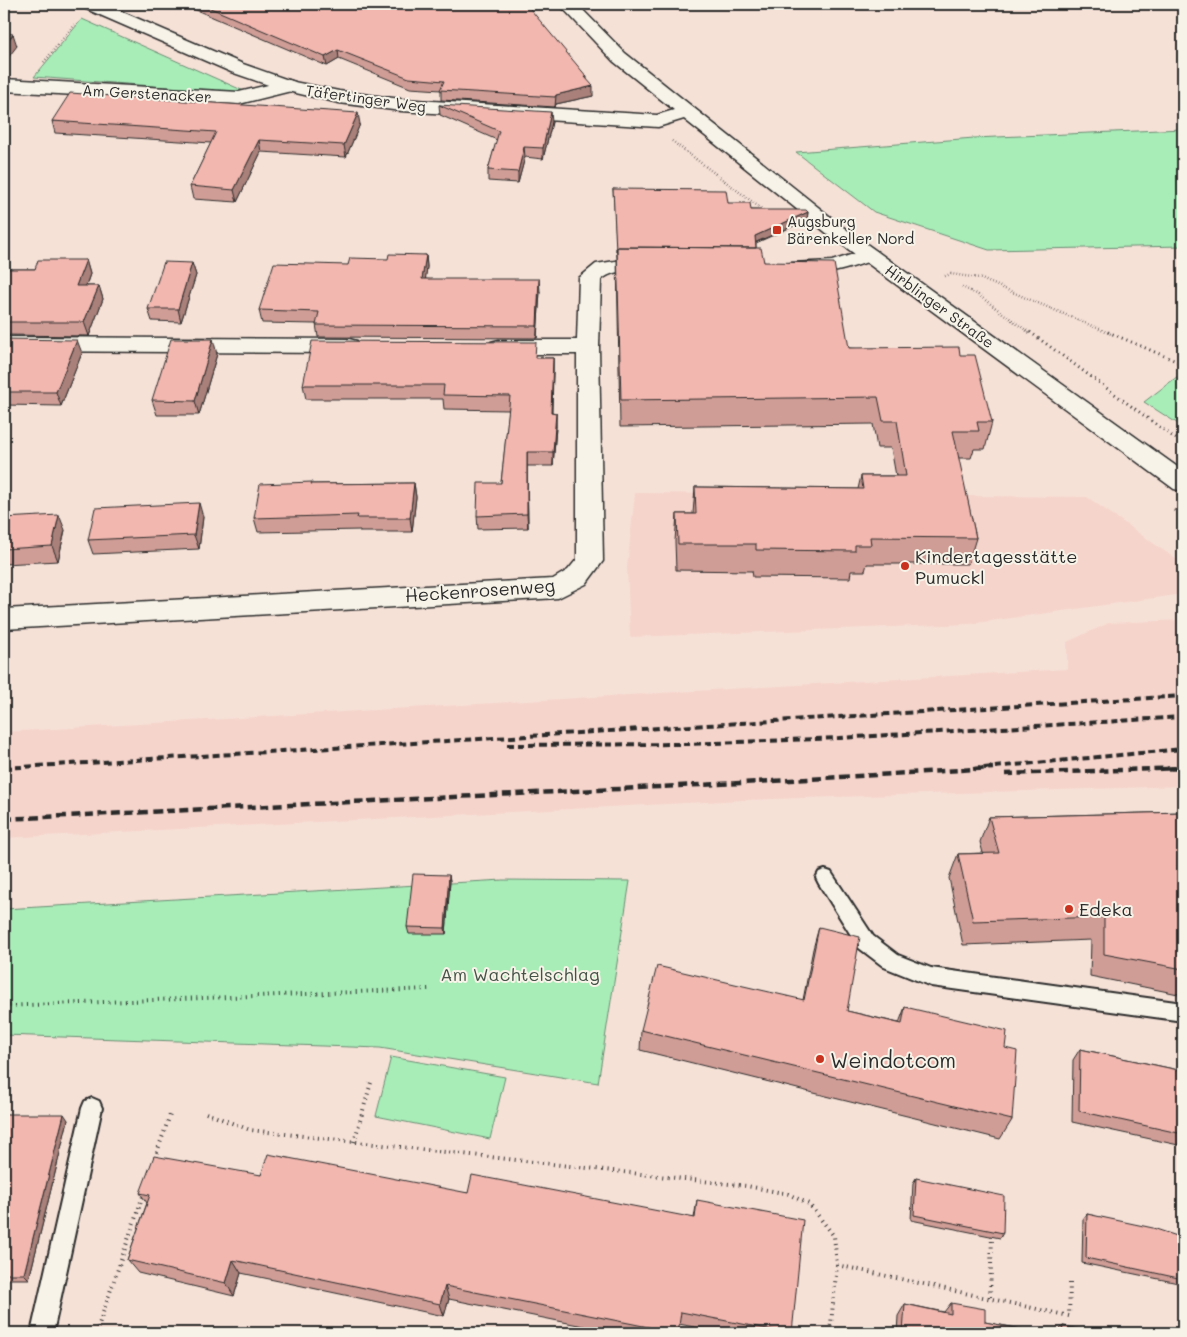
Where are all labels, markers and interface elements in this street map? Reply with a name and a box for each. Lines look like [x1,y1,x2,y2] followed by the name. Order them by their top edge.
[82,80,212,106] street label: Am Gerstenacker
[305,80,428,116] street label: Täfertinger Weg
[787,211,914,248] place label: Augsburg Bärenkeller Nord
[771,224,783,236] marker: Augsburg Bärenkeller Nord
[882,260,998,352] street label: Hirblinger Straße
[915,544,1077,589] place label: Kindertagesstätte Pumuckl
[899,560,911,572] marker: Kindertagesstätte Pumuckl
[404,573,556,607] street label: Heckenrosenweg
[1079,897,1133,921] place label: Edeka
[1063,903,1075,915] marker: Edeka
[440,962,600,986] park label: Am Wachtelschlag
[830,1046,956,1073] place label: Weindotcom
[814,1053,826,1065] marker: Weindotcom

